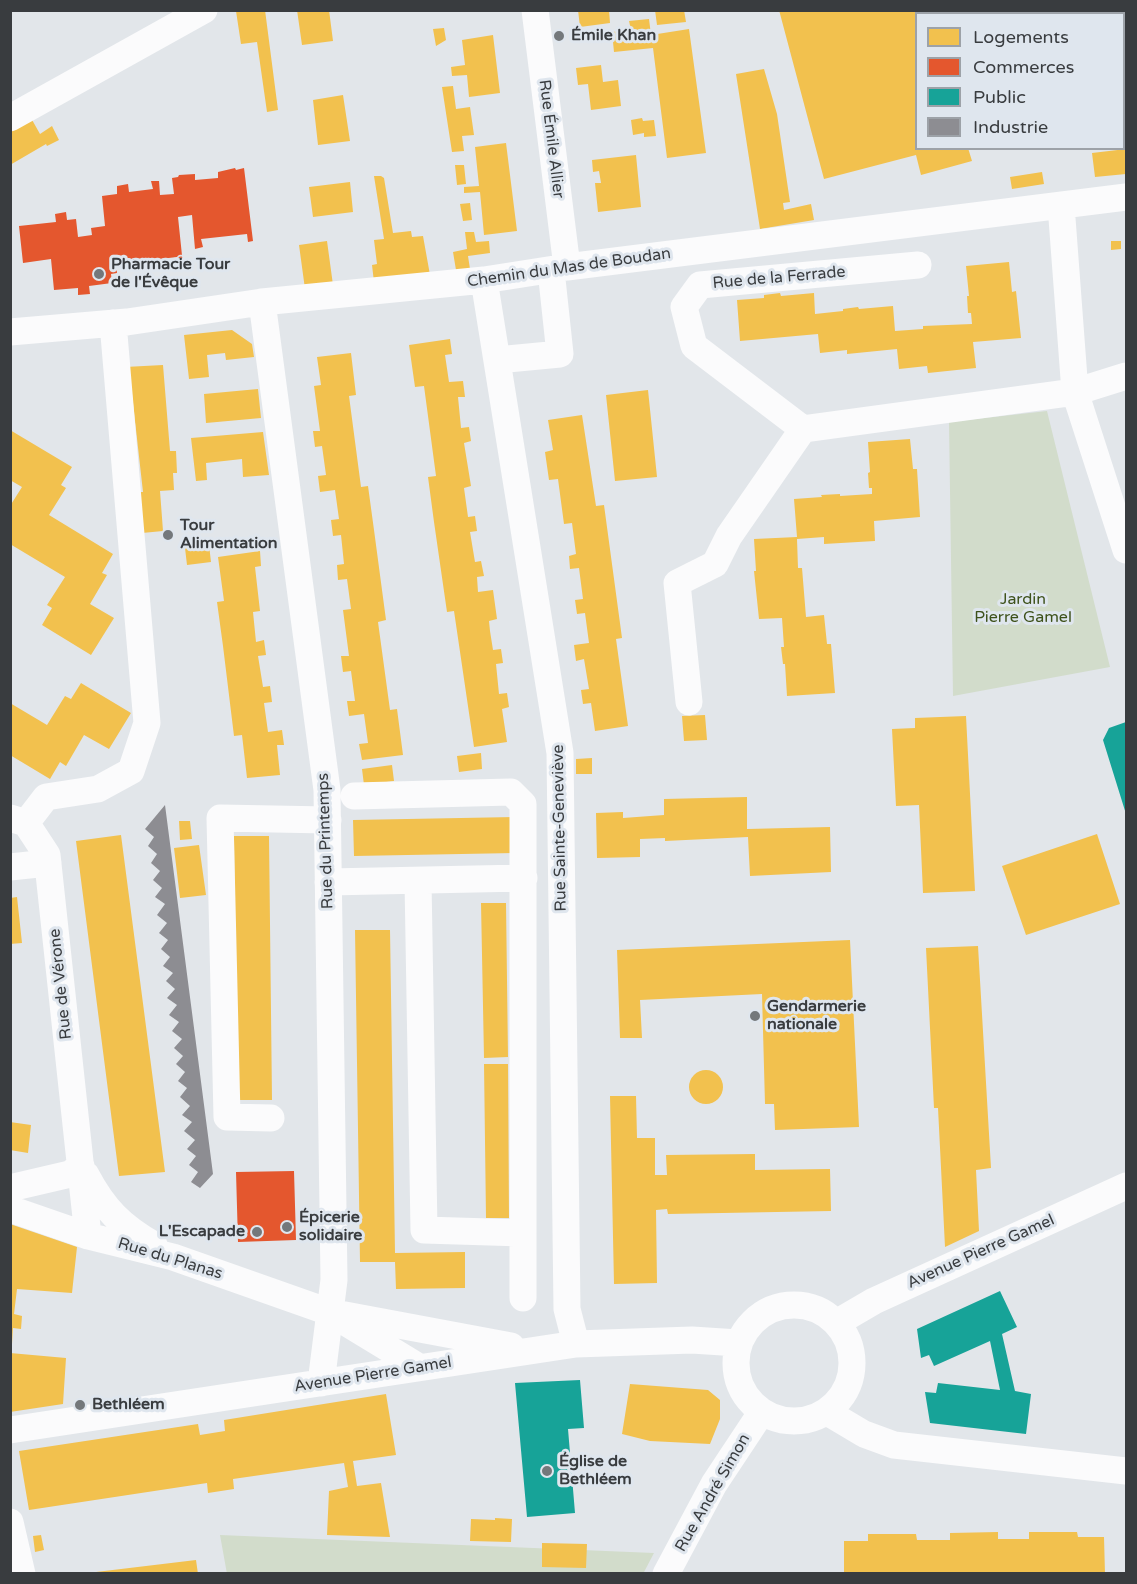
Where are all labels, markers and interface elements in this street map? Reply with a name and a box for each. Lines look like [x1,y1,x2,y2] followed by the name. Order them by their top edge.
[915,12,1125,150] legend
[571,26,656,46] place label: Émile Khan
[973,26,1069,48] text: Logements
[552,29,566,43] marker: Émile Khan
[973,56,1074,78] text: Commerces
[534,79,568,199] street label: Rue Émile Allier
[973,86,1026,108] text: Public
[973,116,1048,138] text: Industrie
[466,244,672,292] street label: Chemin du Mas de Boudan
[111,255,230,293] place label: Pharmacie Tour de l'Évêque
[712,263,846,293] street label: Rue de la Ferrade
[92,267,106,281] marker: Pharmacie Tour de l'Évêque
[180,516,278,554] place label: Tour Alimentation
[161,528,175,542] marker: Tour Alimentation
[974,590,1072,628] park label: Jardin Pierre Gamel
[549,744,571,912] street label: Rue Sainte-Geneviève
[314,773,338,909] street label: Rue du Printemps
[46,928,76,1040] street label: Rue de Vérone
[767,997,866,1035] place label: Gendarmerie nationale
[748,1009,762,1023] marker: Gendarmerie nationale
[299,1208,362,1246] place label: Épicerie solidaire
[904,1211,1058,1293] street label: Avenue Pierre Gamel
[280,1220,294,1234] marker: Épicerie solidaire
[159,1222,245,1242] place label: L'Escapade
[250,1225,264,1239] marker: L'Escapade
[115,1234,225,1284] street label: Rue du Planas
[293,1353,453,1397] street label: Avenue Pierre Gamel
[92,1395,165,1415] place label: Bethléem
[73,1398,87,1412] marker: Bethléem
[671,1431,755,1555] street label: Rue André Simon
[559,1452,632,1490] place label: Église de Bethléem
[540,1464,554,1478] marker: Église de Bethléem

